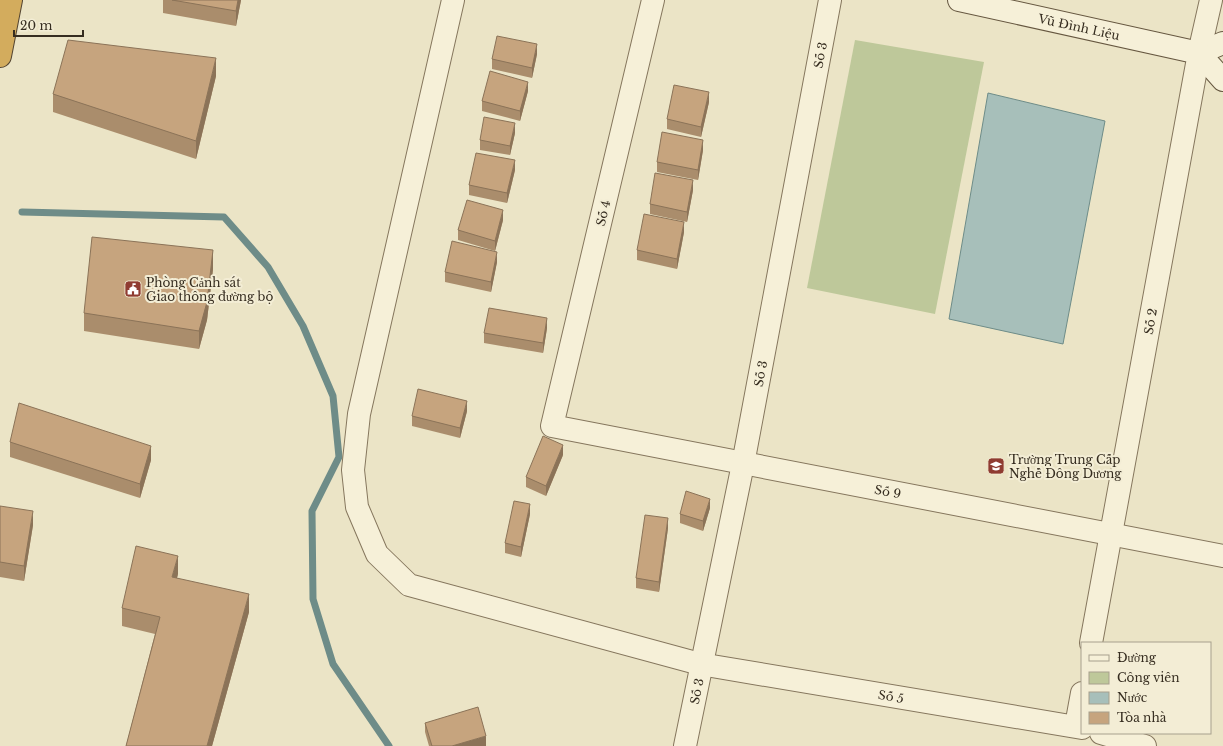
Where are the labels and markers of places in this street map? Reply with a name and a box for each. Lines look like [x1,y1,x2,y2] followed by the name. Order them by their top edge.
[146,275,273,304] place label: Phòng Cảnh sát Giao thông đường bộ
[123,279,143,299] public building icon: Phòng Cảnh sát Giao thông đường bộ
[1009,452,1122,481] place label: Trường Trung Cấp Nghề Đông Dương
[986,456,1006,476] school or university icon: Trường Trung Cấp Nghề Đông Dương

